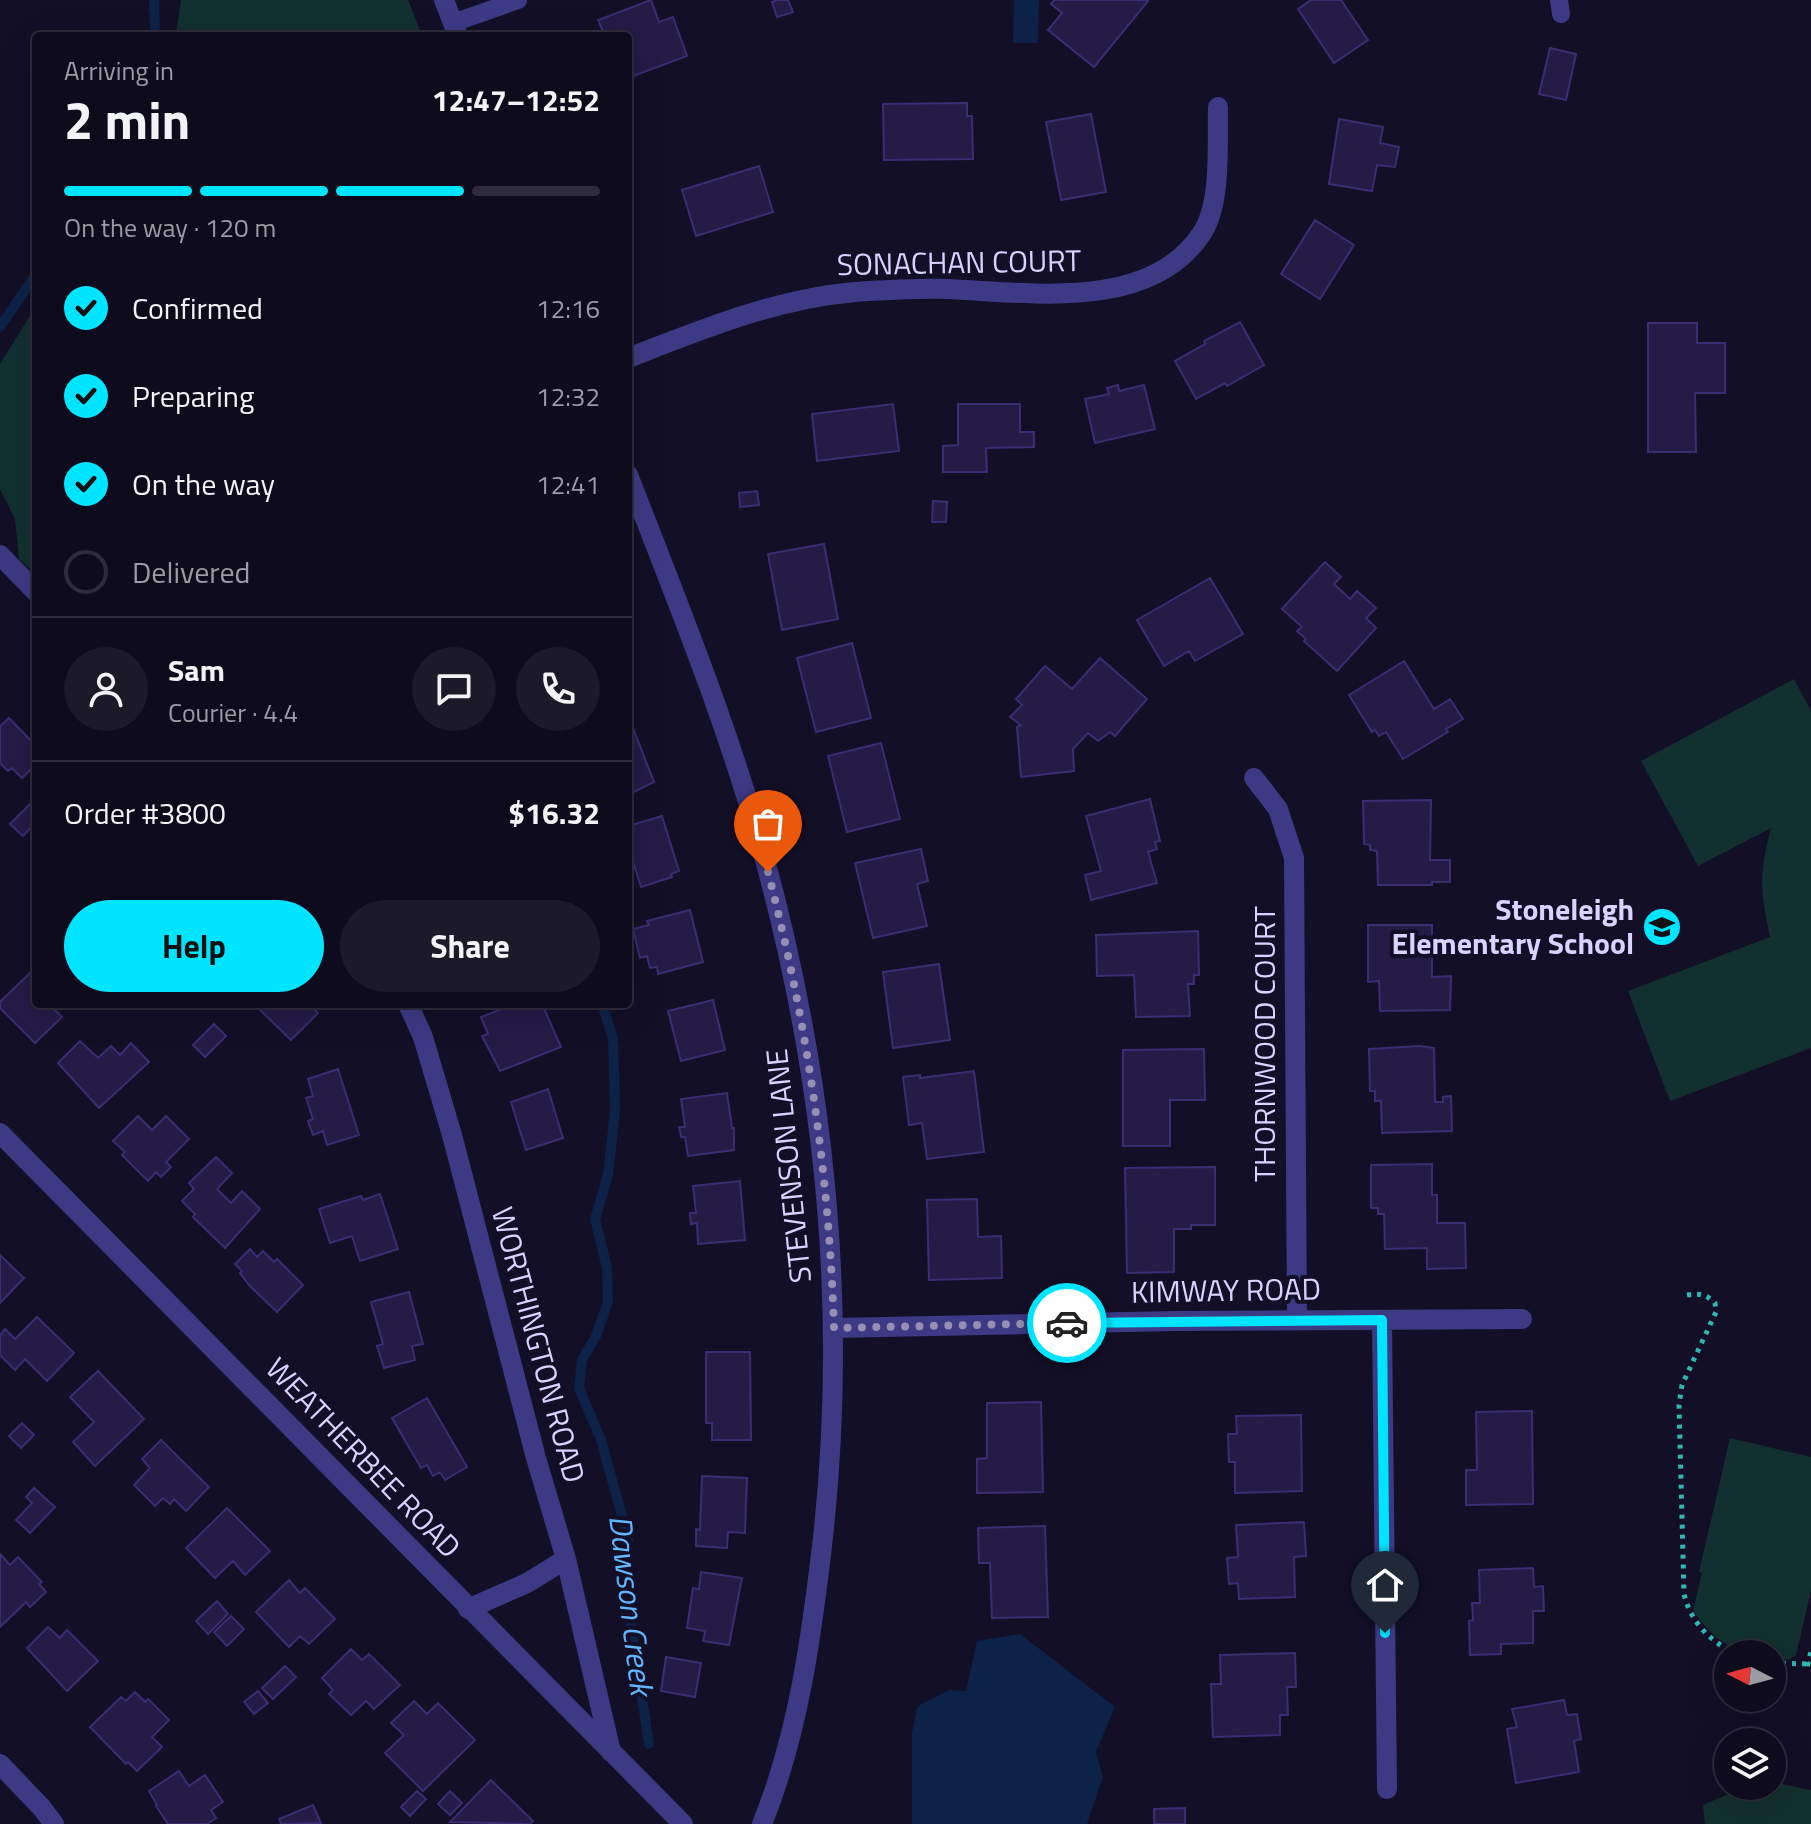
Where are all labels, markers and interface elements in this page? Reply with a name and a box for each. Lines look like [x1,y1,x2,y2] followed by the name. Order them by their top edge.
[64,51,174,90] text: Arriving in
[432,77,600,123] text: 12:47–12:52
[64,80,190,159] text: 2 min
[64,208,276,247] text: On the way · 120 m
[836,237,1082,287] street label: SONACHAN COURT
[132,285,263,331] text: Confirmed
[64,286,108,330] icon: check
[536,289,600,328] text: 12:16
[132,373,254,419] text: Preparing
[64,374,108,418] icon: check
[536,377,600,416] text: 12:32
[132,461,275,507] text: On the way
[64,462,108,506] icon: check
[536,465,600,504] text: 12:41
[132,549,250,595] text: Delivered
[64,647,148,731] button: person
[168,647,225,693] text: Sam
[412,647,496,731] button: chat
[516,647,600,731] button: phone
[168,693,298,732] text: Courier · 4.4
[64,790,226,836] text: Order #3800
[508,790,600,836] text: $16.32
[734,790,802,872] pin
[746,802,790,846] icon: bag
[1392,886,1634,966] place label: Stoneleigh Elementary School
[64,900,324,992] button: Help
[340,900,600,992] button: Share
[1241,906,1287,1182] street label: THORNWOOD COURT
[1641,906,1683,948] school or university icon: Stoneleigh Elementary School
[753,1047,823,1285] street label: STEVENSON LANE
[480,1202,598,1488] street label: WORTHINGTON ROAD
[1131,1265,1321,1315] street label: KIMWAY ROAD
[1027,1283,1107,1363] courier
[1045,1301,1089,1345] icon: car
[255,1346,472,1568] street label: WEATHERBEE ROAD
[597,1512,667,1701] water label: Dawson Creek
[1351,1551,1419,1633] pin
[1363,1563,1407,1607] icon: home
[1714,1640,1786,1712] north arrow
[1714,1640,1786,1800] map controls
[1714,1728,1786,1800] button: layers

